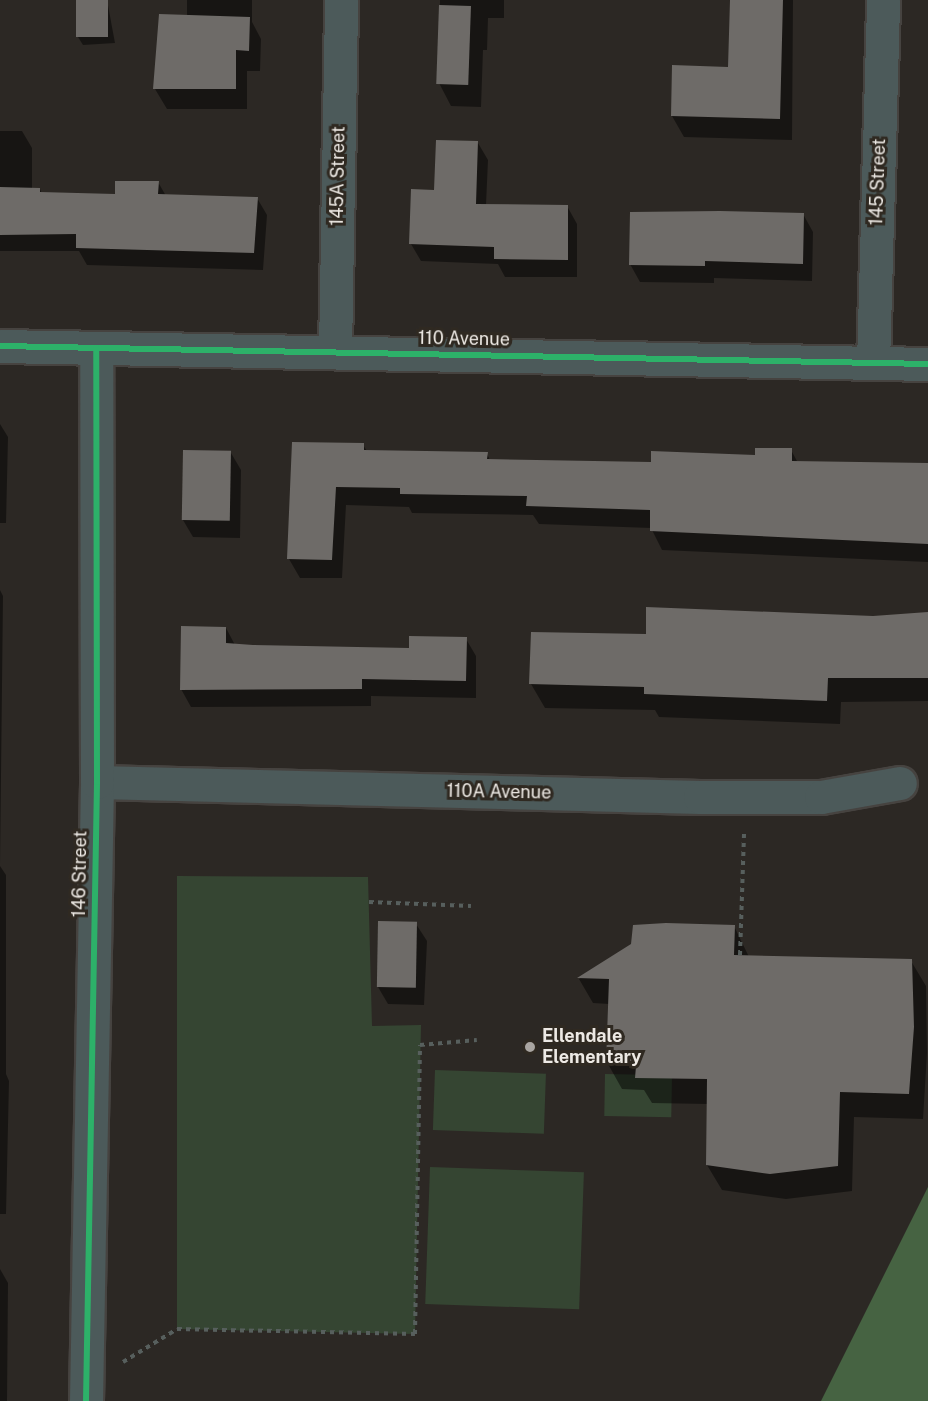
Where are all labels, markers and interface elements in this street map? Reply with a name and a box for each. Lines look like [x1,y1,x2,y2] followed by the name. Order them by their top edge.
[326,126,350,226] street label: 145A Street
[866,138,890,226] street label: 145 Street
[418,327,510,351] street label: 110 Avenue
[446,780,552,804] street label: 110A Avenue
[68,830,92,918] street label: 146 Street
[542,1026,641,1068] place label: Ellendale Elementary
[523,1040,537,1054] marker: Ellendale Elementary

